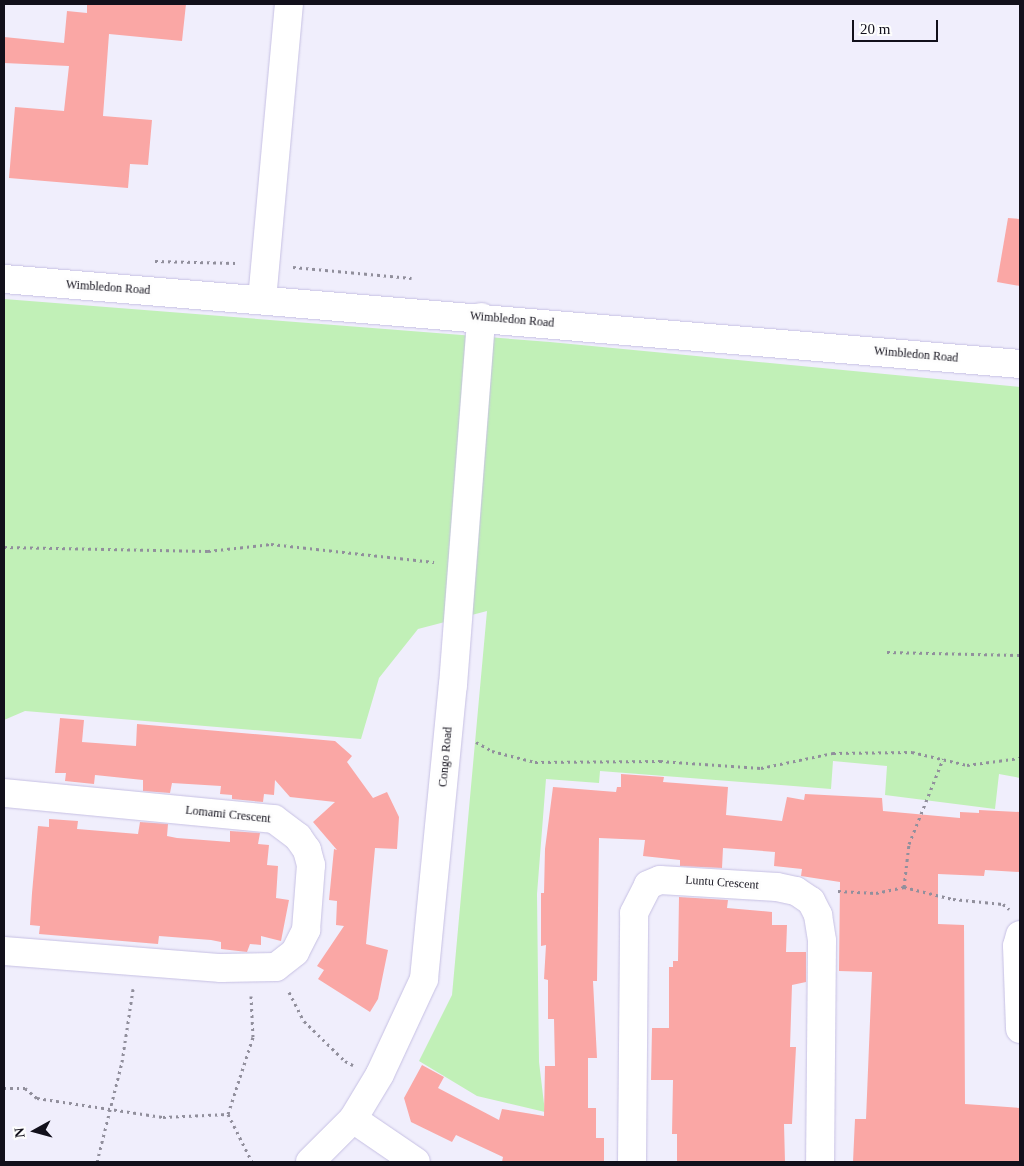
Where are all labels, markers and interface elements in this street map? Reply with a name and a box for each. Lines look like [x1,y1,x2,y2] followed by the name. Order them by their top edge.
[854,10,940,42] scale bar
[860,21,890,37] text: 20 m
[65,278,151,298] street label: Wimbledon Road
[469,309,555,331] street label: Wimbledon Road
[873,344,959,366] street label: Wimbledon Road
[436,726,456,788] street label: Congo Road
[185,803,271,827] street label: Lomami Crescent
[685,873,759,893] street label: Luntu Crescent
[10,1106,60,1156] north arrow
[12,1127,28,1139] text: N

